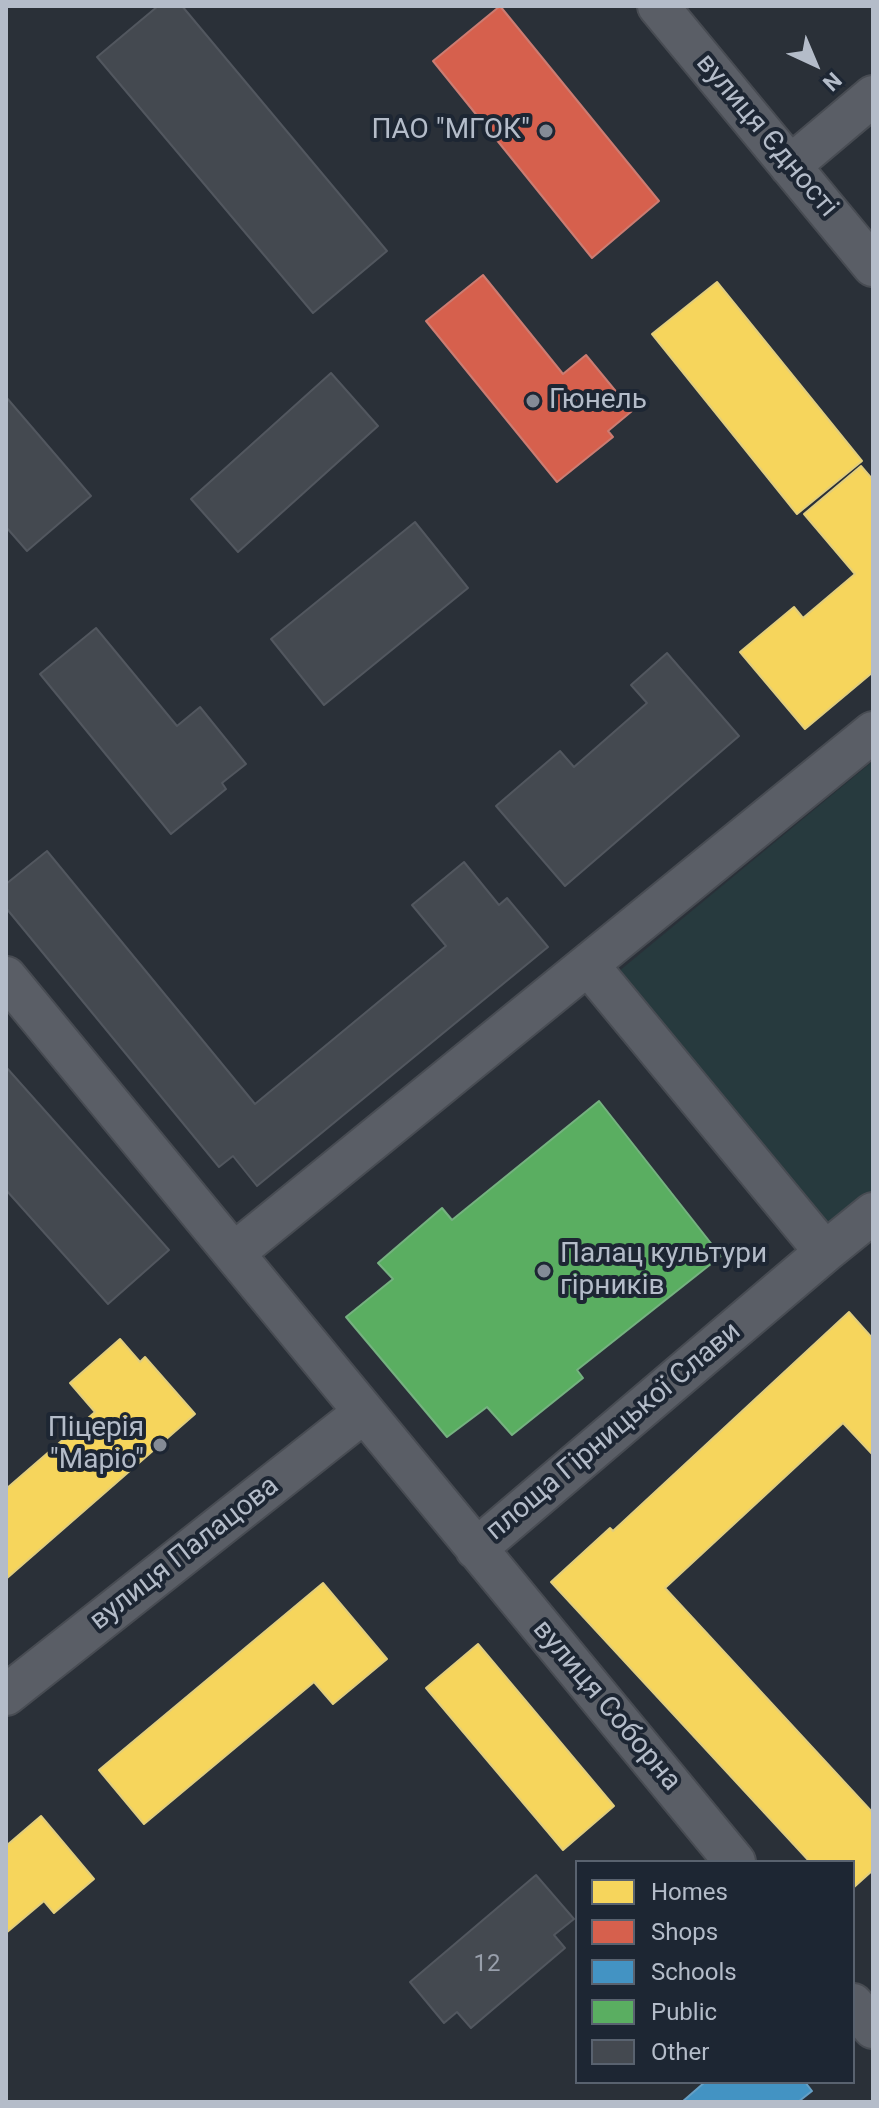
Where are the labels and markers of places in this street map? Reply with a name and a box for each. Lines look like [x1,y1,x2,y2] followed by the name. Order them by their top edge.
[371,114,530,148] place label: ПАО "МГОК"
[537,122,555,140] marker: ПАО "МГОК"
[549,384,647,418] place label: Гюнель
[524,392,542,410] marker: Гюнель
[560,1238,767,1304] place label: Палац культури гірників
[535,1262,553,1280] marker: Палац культури гірників
[48,1412,144,1478] place label: Піцерія "Маріо"
[151,1436,169,1454] marker: Піцерія "Маріо"

